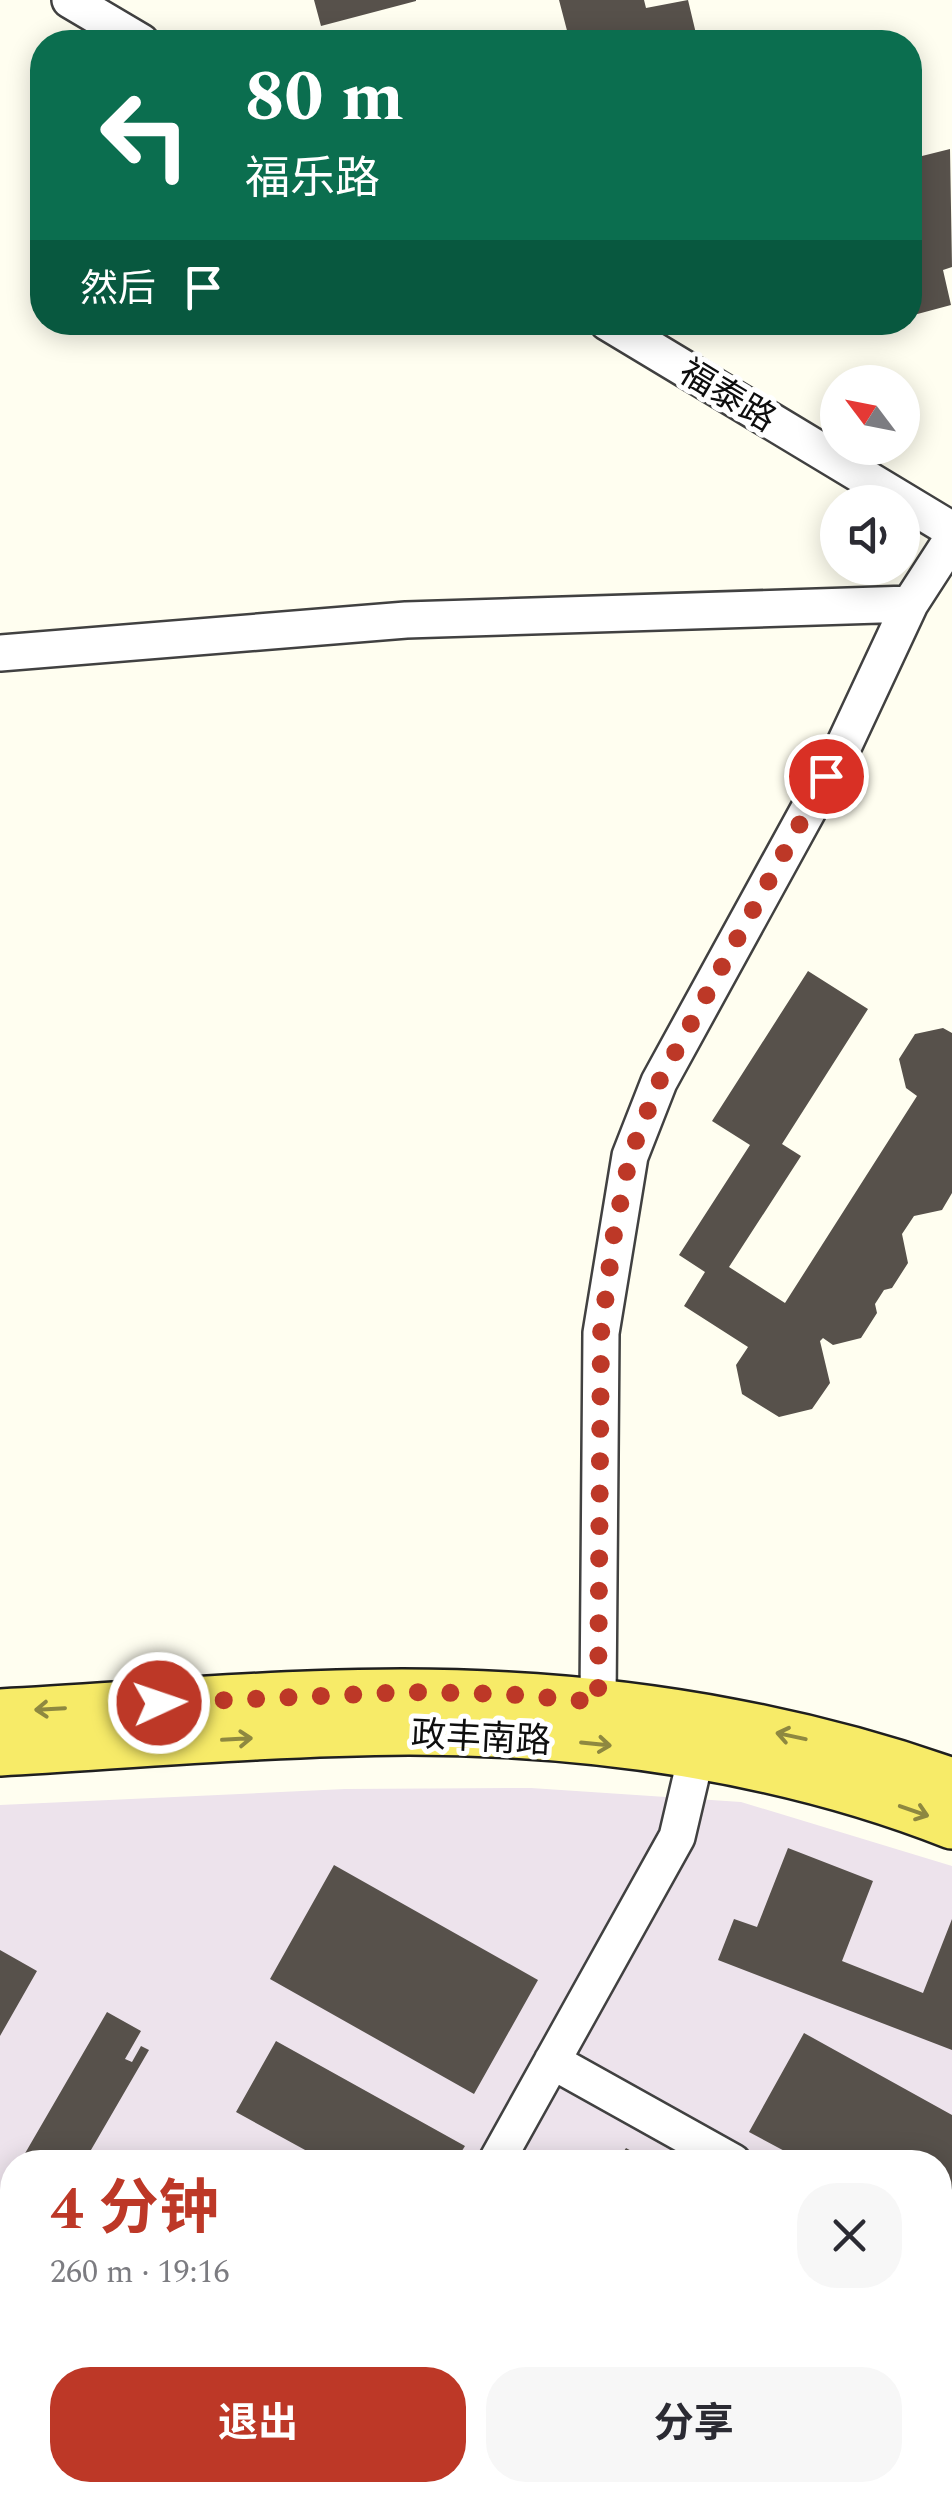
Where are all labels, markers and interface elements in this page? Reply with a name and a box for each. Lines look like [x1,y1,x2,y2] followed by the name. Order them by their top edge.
[245,45,404,151] text: 80 m
[80,70,210,200] icon: left
[245,145,380,214] text: 福乐路
[176,260,231,315] icon: arrive
[80,261,156,319] text: 然后
[669,347,786,446] street label: 福泰路
[820,365,920,465] north arrow
[820,365,920,585] map controls
[820,485,920,585] button: sound
[784,734,869,819] pin
[799,749,854,804] icon: arrive
[107,1651,211,1755] position arrow
[34,1700,66,1719] one-way arrow
[410,1708,552,1769] street label: 政丰南路
[776,1726,808,1745] one-way arrow
[221,1729,253,1748] one-way arrow
[580,1735,612,1754] one-way arrow
[897,1804,929,1822] one-way arrow
[50,2164,219,2256] text: 4 分钟
[797,2183,902,2288] button: close
[50,2248,230,2297] text: 260 m · 19:16
[50,2367,466,2482] button: 退出
[486,2367,902,2482] button: 分享

